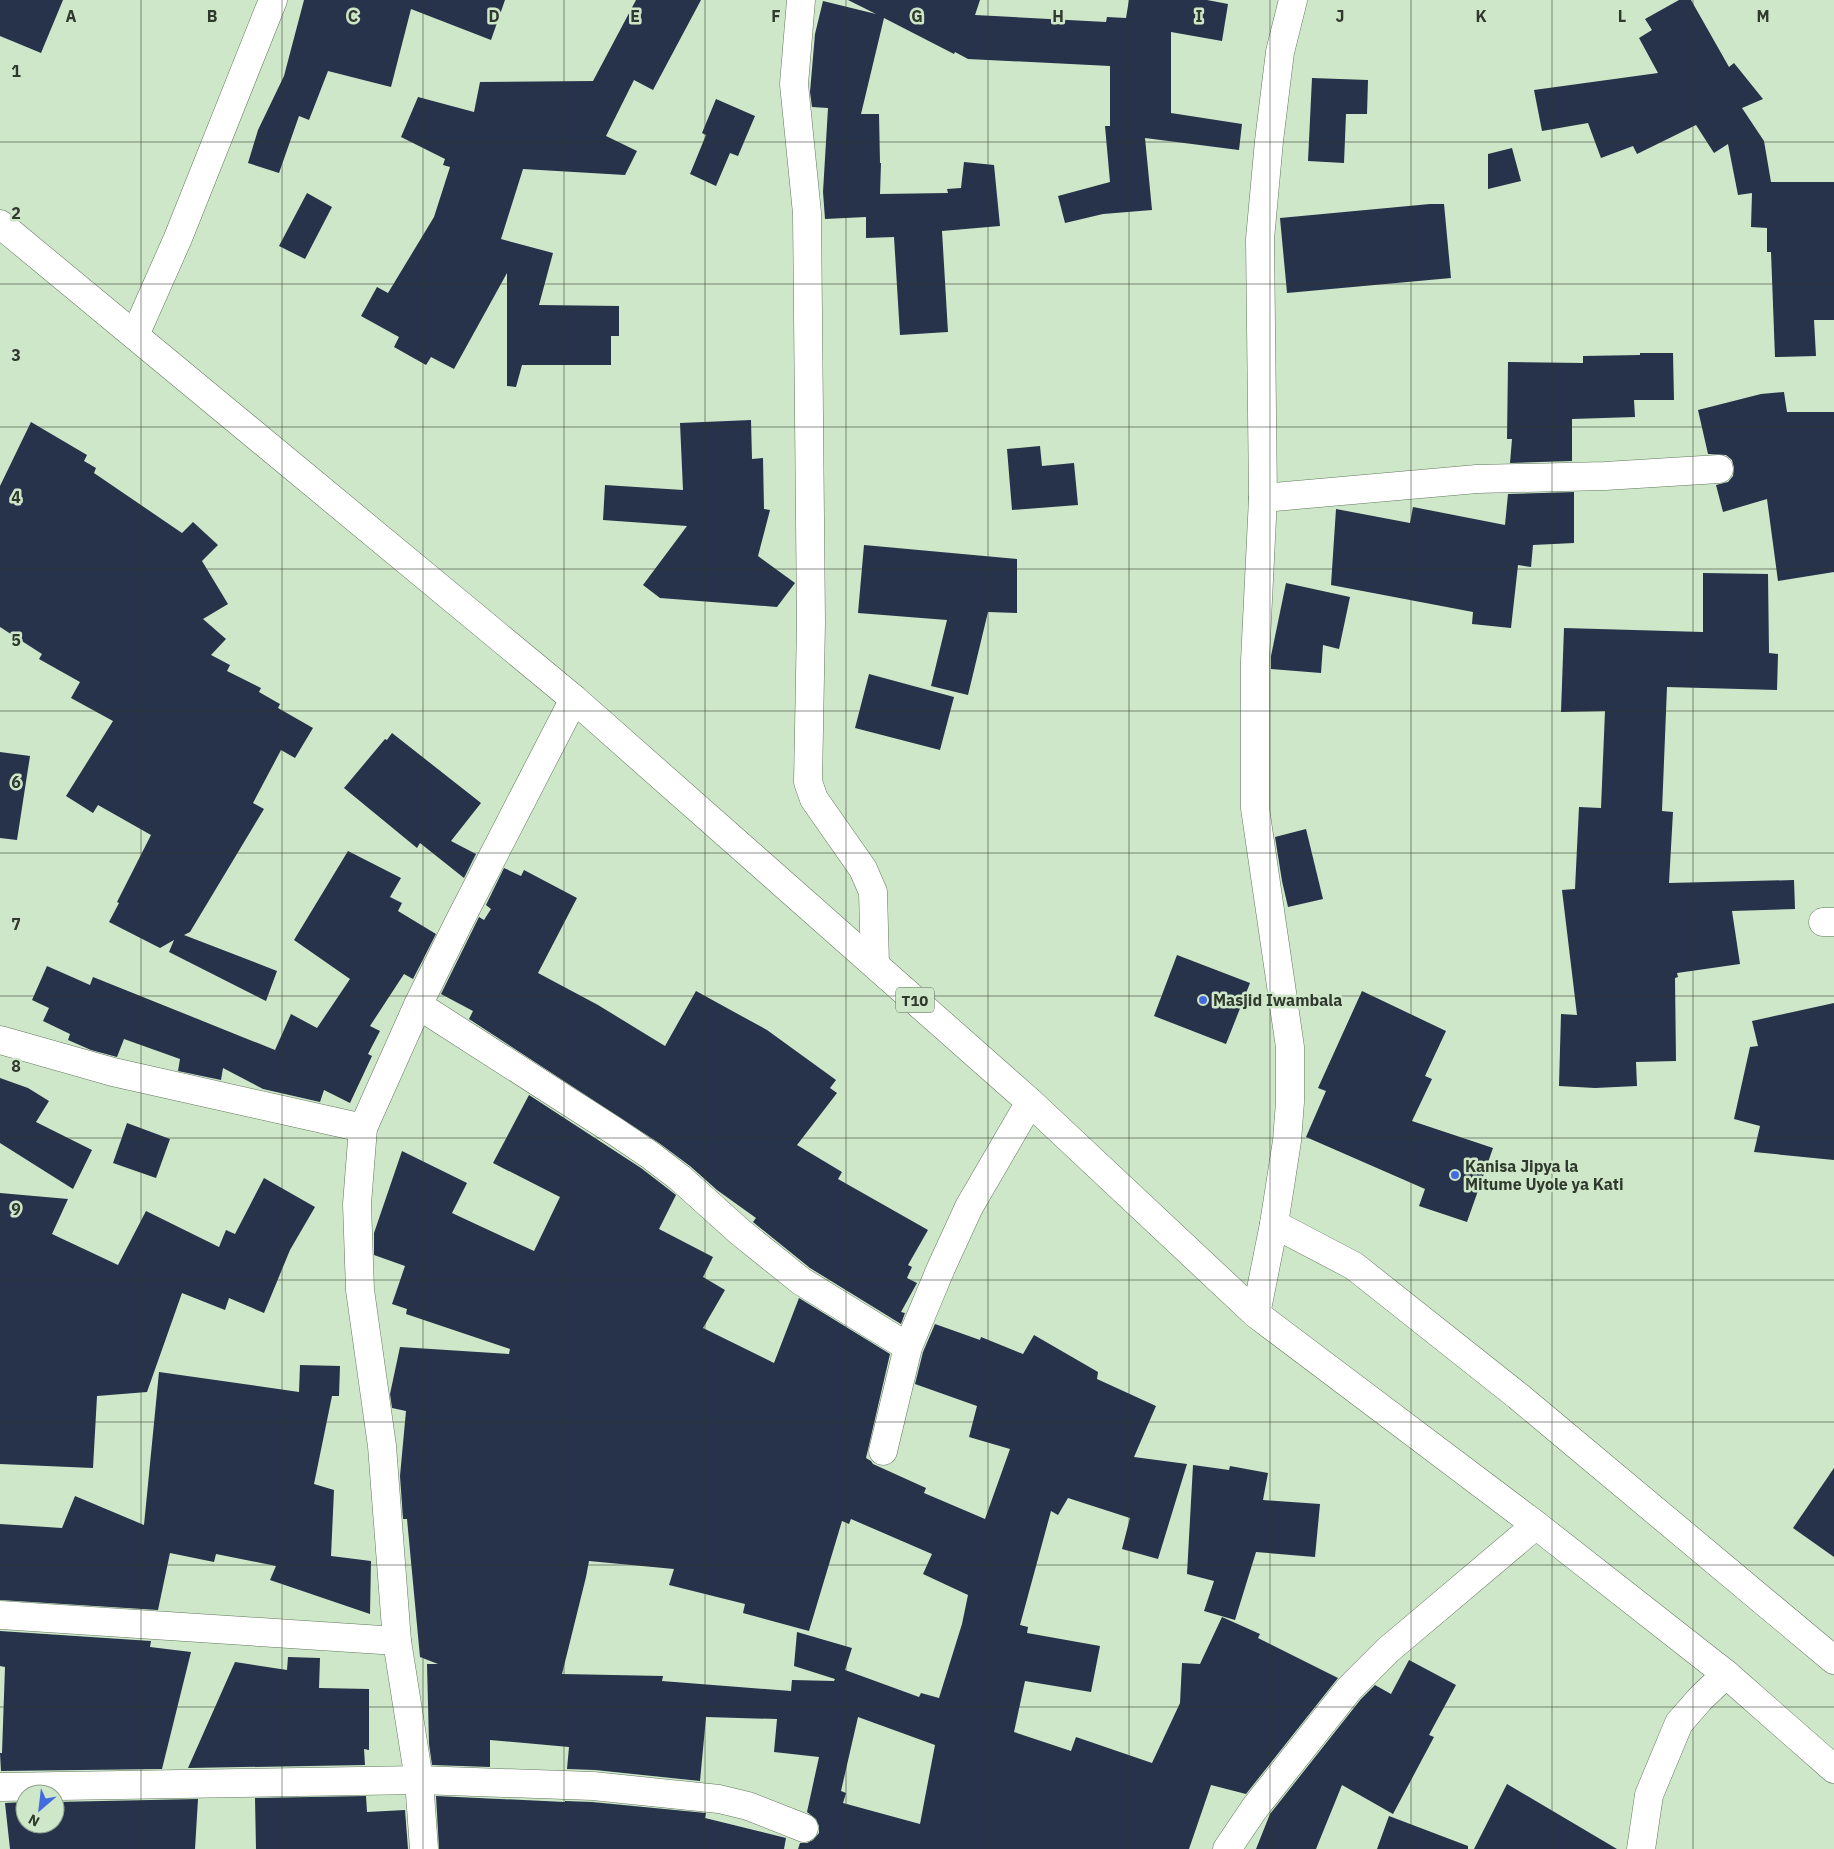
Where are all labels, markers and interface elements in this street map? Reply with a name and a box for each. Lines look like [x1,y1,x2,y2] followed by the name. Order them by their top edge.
[66,6,77,26] text: A
[207,6,218,26] text: B
[348,6,358,26] text: C
[488,6,500,26] text: D
[630,6,640,26] text: E
[771,6,781,26] text: F
[911,6,923,26] text: G
[1052,6,1064,26] text: H
[1196,6,1203,26] text: I
[1336,6,1344,26] text: J
[1475,6,1487,26] text: K
[1618,6,1626,26] text: L
[1756,6,1770,26] text: M
[11,61,21,81] text: 1
[11,203,21,223] text: 2
[11,345,21,365] text: 3
[11,487,21,507] text: 4
[11,630,21,650] text: 5
[11,772,21,792] text: 6
[11,914,21,934] text: 7
[896,988,934,1012] road number: T10
[1213,990,1342,1010] place label: Masjid Iwambala
[1197,994,1209,1006] marker: Masjid Iwambala
[11,1056,21,1076] text: 8
[1465,1156,1623,1194] place label: Kanisa Jipya la Mitume Uyole ya Kati
[1449,1169,1461,1181] marker: Kanisa Jipya la Mitume Uyole ya Kati
[11,1199,21,1219] text: 9
[15,1784,65,1834] north arrow
[25,1810,43,1831] text: N

